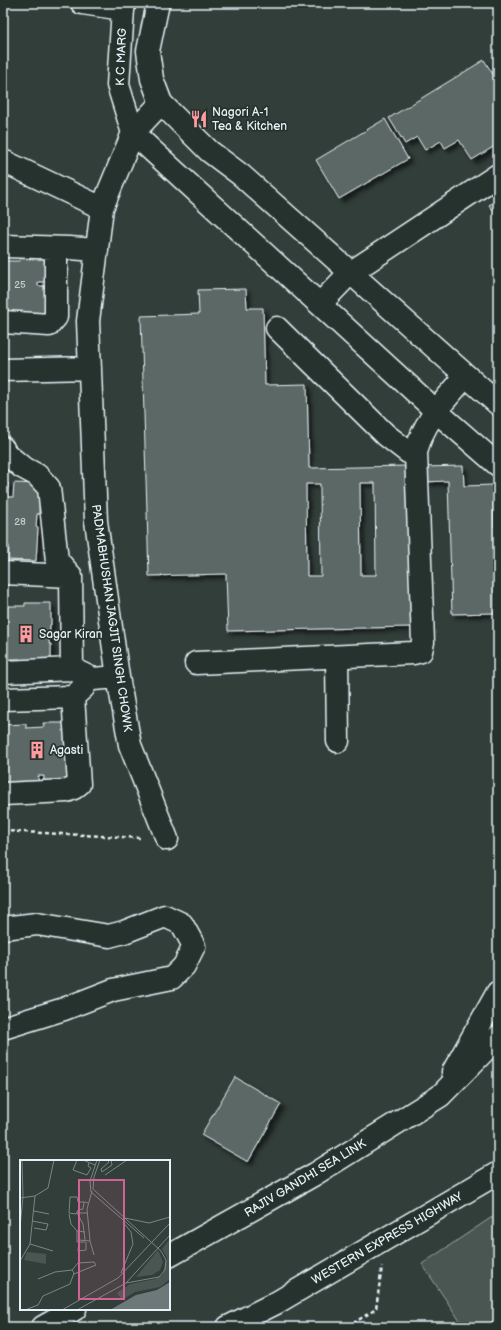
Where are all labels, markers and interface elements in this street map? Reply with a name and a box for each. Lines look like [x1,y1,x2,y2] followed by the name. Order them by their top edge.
[113,28,130,86] street label: K C MARG
[212,105,287,134] place label: Nagori A-1 Tea & Kitchen
[189,109,209,129] restaurant icon: Nagori A-1 Tea & Kitchen
[14,279,26,291] house number: 25
[88,504,135,733] street label: PADMABHUSHAN JAGJIT SINGH CHOWK
[14,516,26,528] house number: 28
[16,624,36,644] building icon: Sagar Kiran
[39,627,103,642] place label: Sagar Kiran
[27,740,47,760] building icon: Agasti
[50,743,83,758] place label: Agasti
[242,1136,369,1221] street label: RAJIV GANDHI SEA LINK
[20,1160,170,1310] inset map
[309,1188,466,1288] street label: WESTERN EXPRESS HIGHWAY

